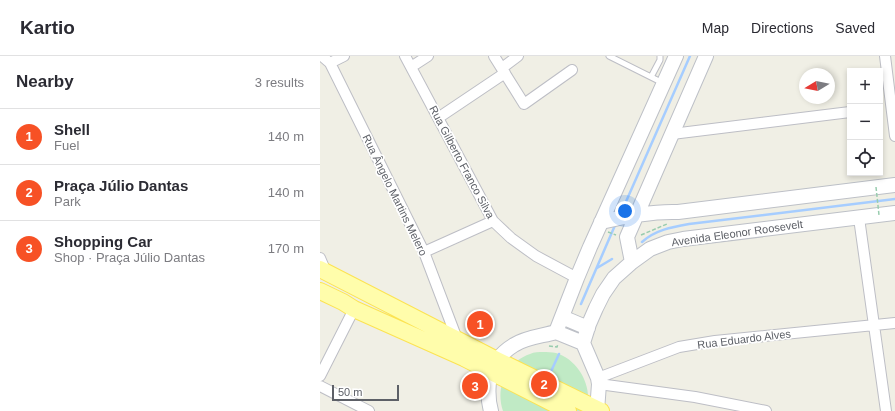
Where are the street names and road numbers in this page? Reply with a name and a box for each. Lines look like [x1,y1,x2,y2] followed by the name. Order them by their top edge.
[427,104,497,221] street label: Rua Gilberto Franco Silva
[360,132,430,258] street label: Rua Ângelo Martins Melero
[671,218,803,248] street label: Avenida Eleonor Roosevelt
[697,327,792,351] street label: Rua Eduardo Alves

